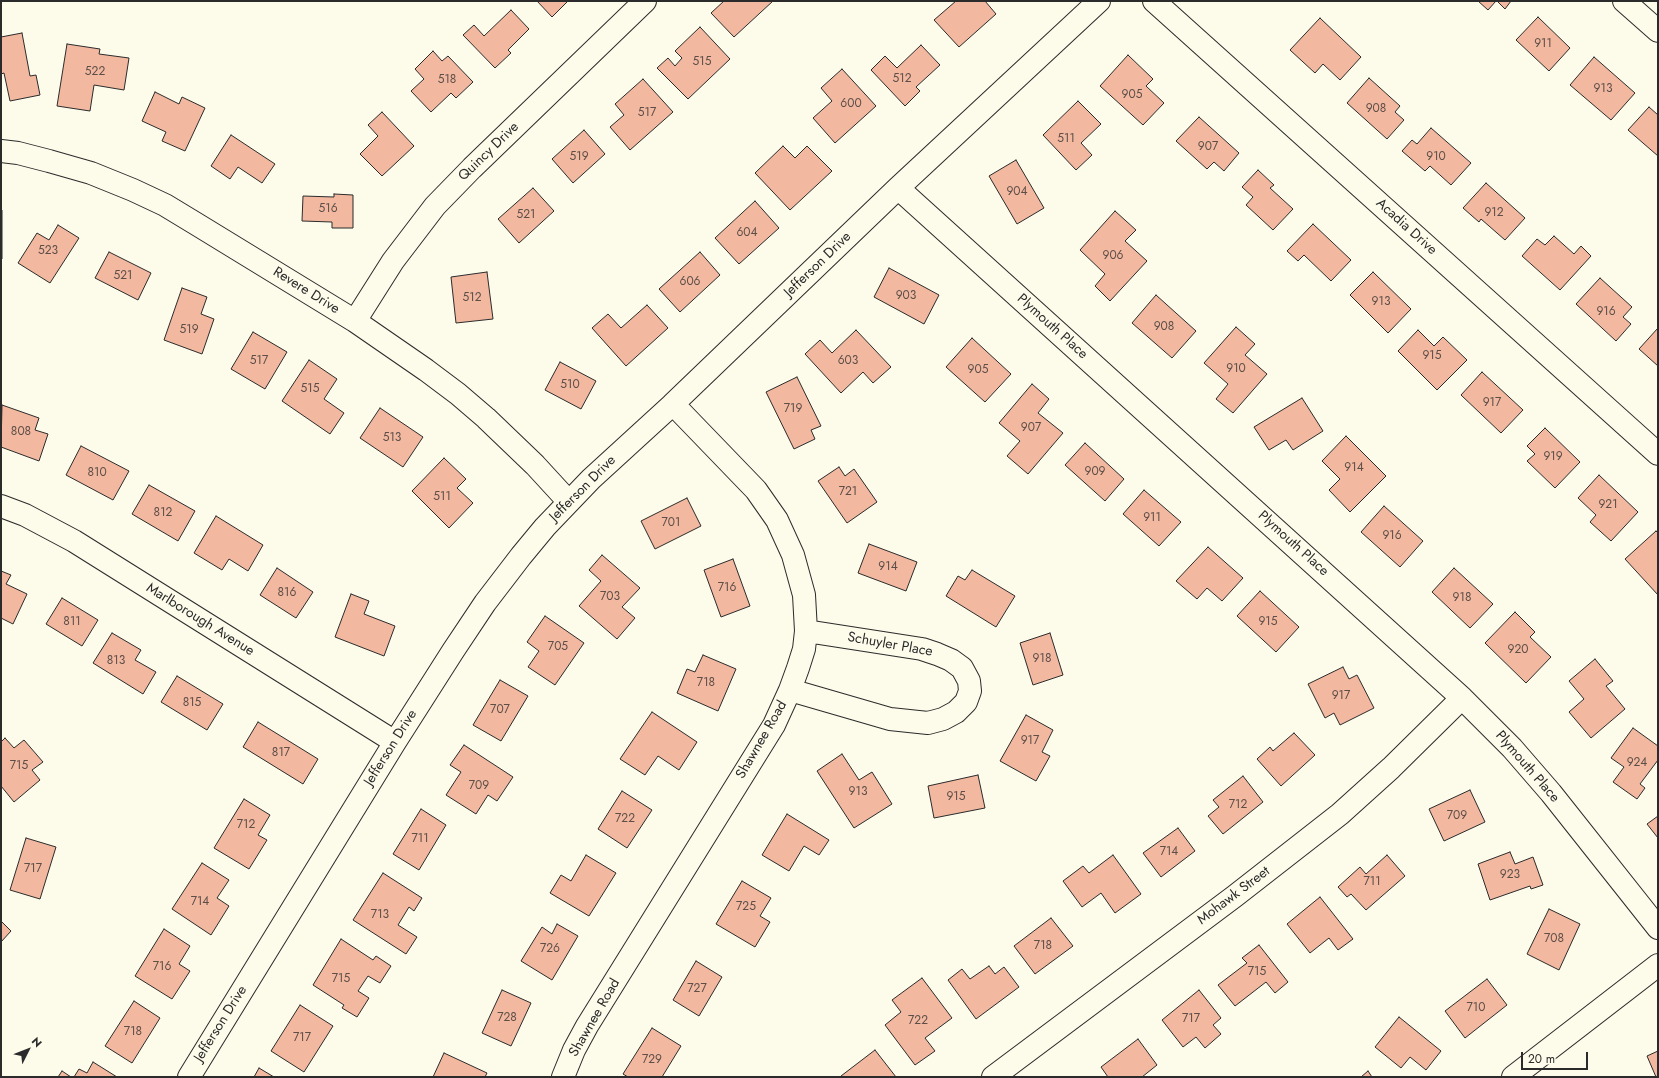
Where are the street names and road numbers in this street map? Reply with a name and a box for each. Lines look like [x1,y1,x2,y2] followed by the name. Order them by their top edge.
[455,119,523,185] street label: Quincy Drive
[1372,195,1440,259] street label: Acadia Drive
[781,229,855,301] street label: Jefferson Drive
[270,264,342,318] street label: Revere Drive
[1013,291,1091,363] street label: Plymouth Place
[546,452,620,526] street label: Jefferson Drive
[1254,508,1332,580] street label: Plymouth Place
[143,580,257,660] street label: Marlborough Avenue
[846,629,934,661] street label: Schuyler Place
[733,698,791,782] street label: Shawnee Road
[361,707,421,789] street label: Jefferson Drive
[1491,728,1563,806] street label: Plymouth Place
[1194,863,1274,929] street label: Mohawk Street
[566,976,624,1060] street label: Shawnee Road
[191,983,251,1065] street label: Jefferson Drive

